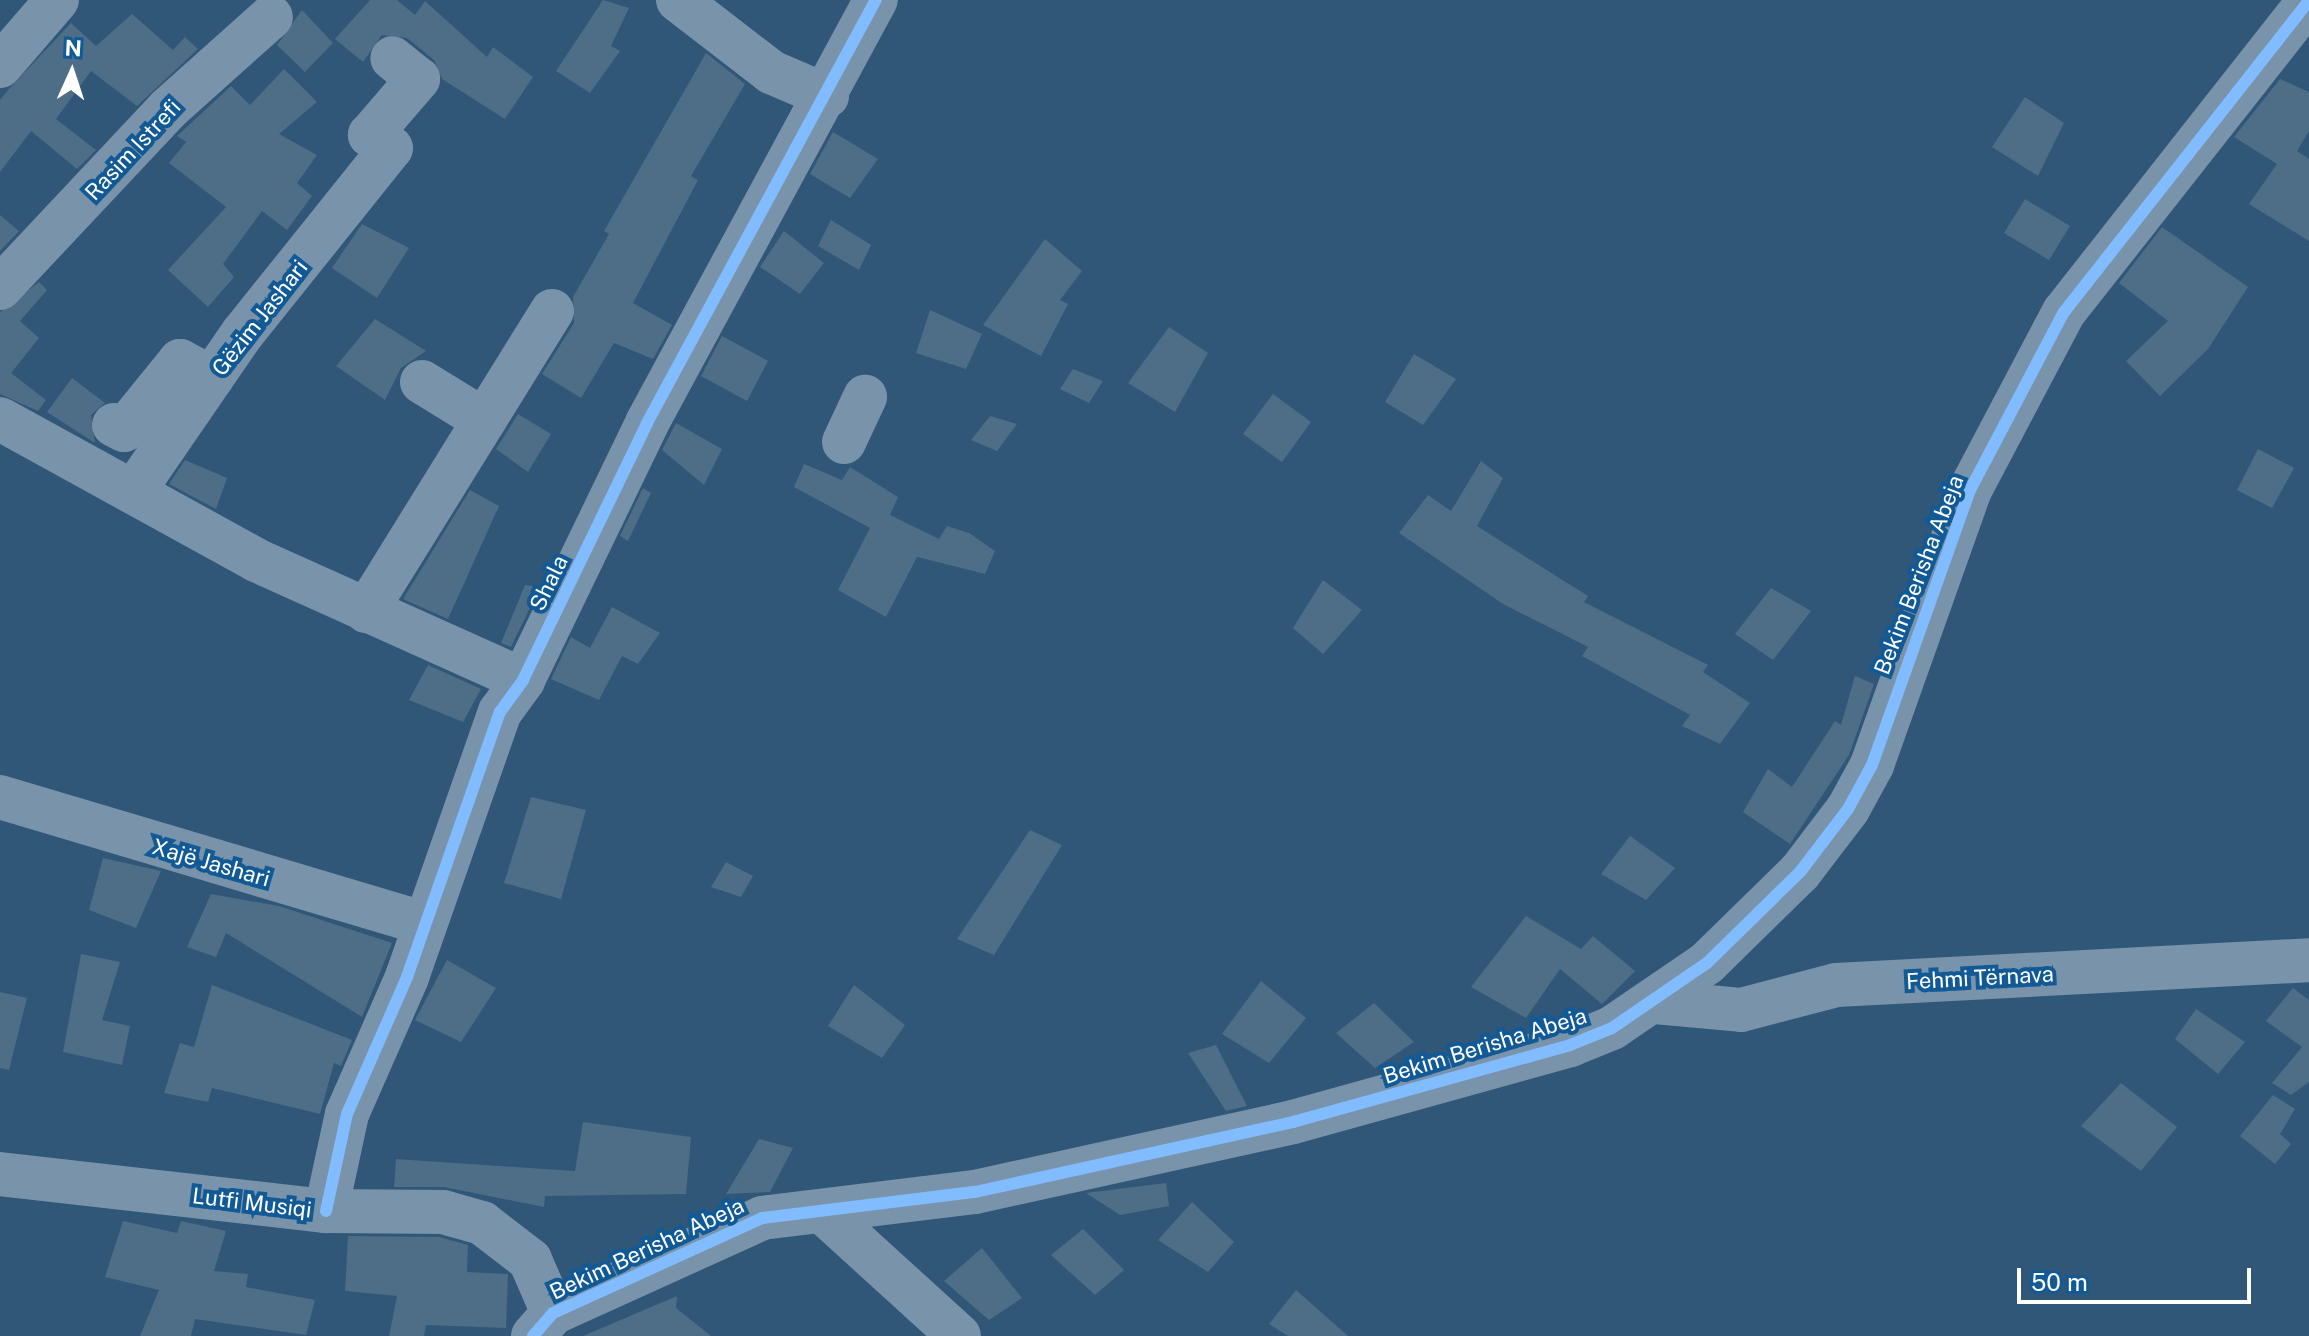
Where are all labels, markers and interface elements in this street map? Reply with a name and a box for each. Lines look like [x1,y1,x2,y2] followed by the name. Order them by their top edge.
[32,32,112,112] north arrow
[64,35,83,61] text: N
[80,94,186,206] street label: Rasim Istrefi
[207,255,313,381] street label: Gëzim Jashari
[1869,472,1969,678] street label: Bekim Berisha Abeja
[524,551,574,615] street label: Shala
[149,834,273,892] street label: Xajë Jashari
[1906,961,2054,995] street label: Fehmi Tërnava
[1380,1002,1590,1090] street label: Bekim Berisha Abeja
[191,1183,313,1223] street label: Lutfi Musiqi
[546,1192,748,1306] street label: Bekim Berisha Abeja
[2021,1252,2255,1302] scale bar
[2031,1268,2088,1296] text: 50 m

